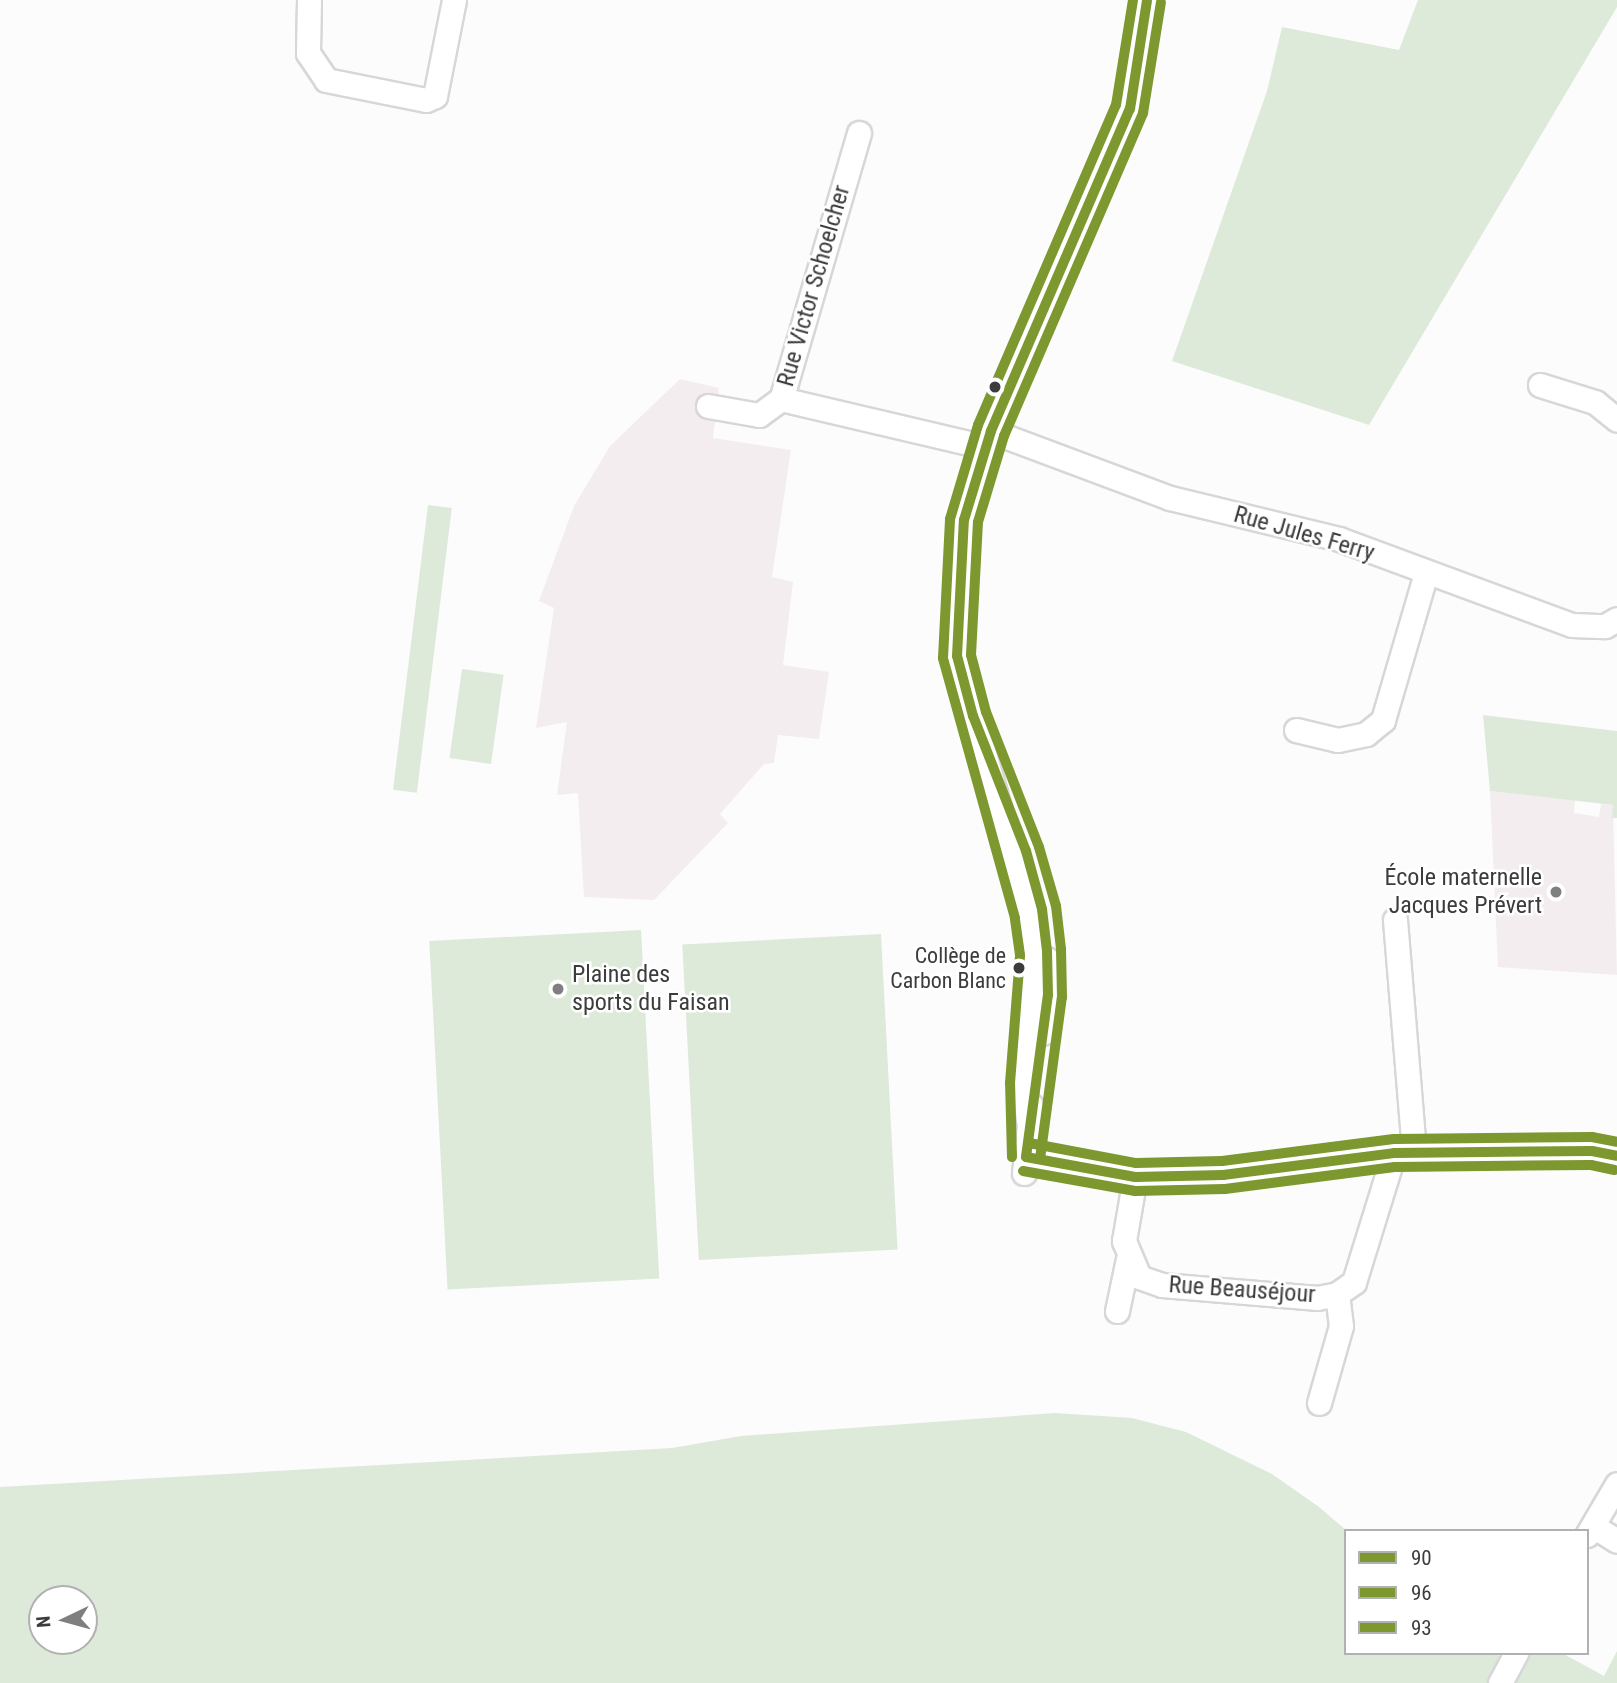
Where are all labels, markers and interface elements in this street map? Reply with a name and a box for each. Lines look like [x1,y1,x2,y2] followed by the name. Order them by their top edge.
[771,182,857,390] street label: Rue Victor Schoelcher
[988,380,1002,394] unlabelled marker
[1230,500,1378,568] street label: Rue Jules Ferry
[1385,864,1542,920] place label: École maternelle Jacques Prévert
[1548,884,1564,900] marker: École maternelle Jacques Prévert
[890,942,1006,993] place label: Collège de Carbon Blanc
[572,961,730,1017] place label: Plaine des sports du Faisan
[1012,961,1026,975] marker: Collège de Carbon Blanc
[550,981,566,997] marker: Plaine des sports du Faisan
[1168,1271,1316,1309] street label: Rue Beauséjour
[1344,1529,1589,1655] legend
[1411,1546,1432,1570] text: 90
[1411,1581,1432,1605] text: 96
[28,1585,98,1655] north arrow
[32,1615,56,1629] text: N
[1411,1616,1432,1640] text: 93

